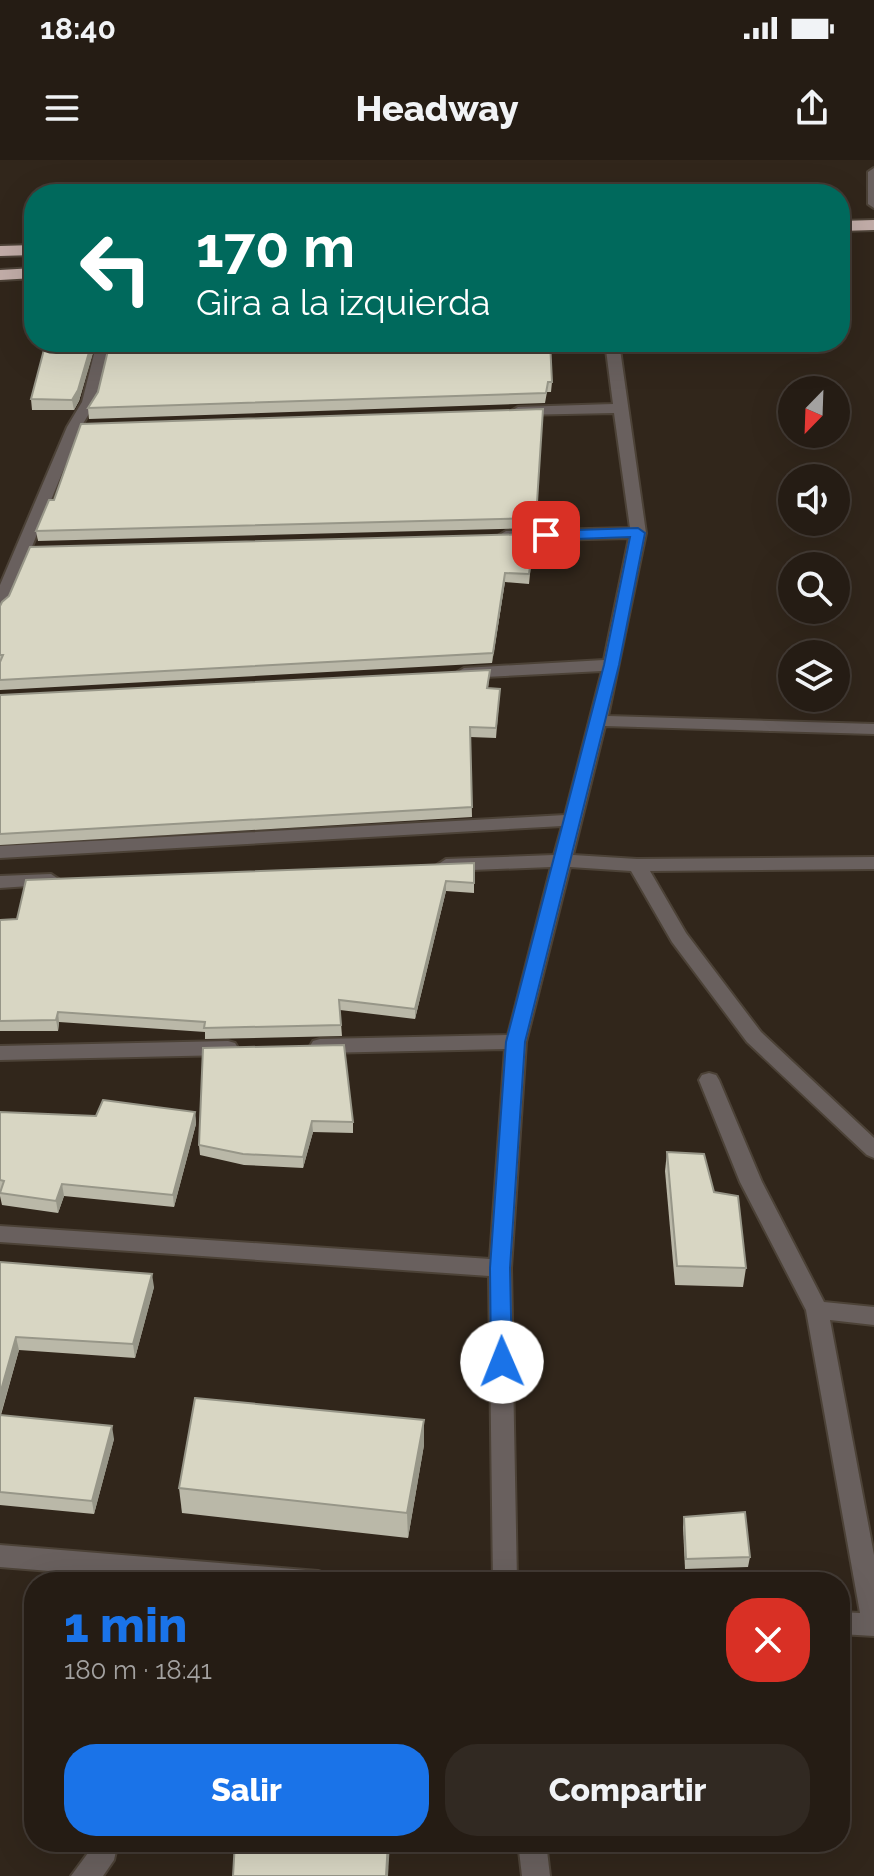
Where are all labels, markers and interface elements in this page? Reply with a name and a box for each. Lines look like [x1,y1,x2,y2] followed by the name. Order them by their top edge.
[40,11,116,46] text: 18:40
[40,86,84,130] icon: menu
[790,86,834,130] icon: share
[355,87,519,129] text: Headway
[196,214,355,280] text: 170 m
[64,216,168,320] icon: left
[196,281,490,323] text: Gira a la izquierda
[778,376,850,448] north arrow
[778,376,850,712] map controls
[778,464,850,536] button: sound
[512,501,580,569] pin
[524,513,568,557] icon: arrive
[778,552,850,624] button: search
[778,640,850,712] button: layers
[460,1320,544,1404] position arrow
[64,1597,187,1653] text: 1 min
[726,1598,810,1682] button: close
[64,1655,212,1685] text: 180 m · 18:41
[64,1744,429,1836] button: Salir
[445,1744,810,1836] button: Compartir

